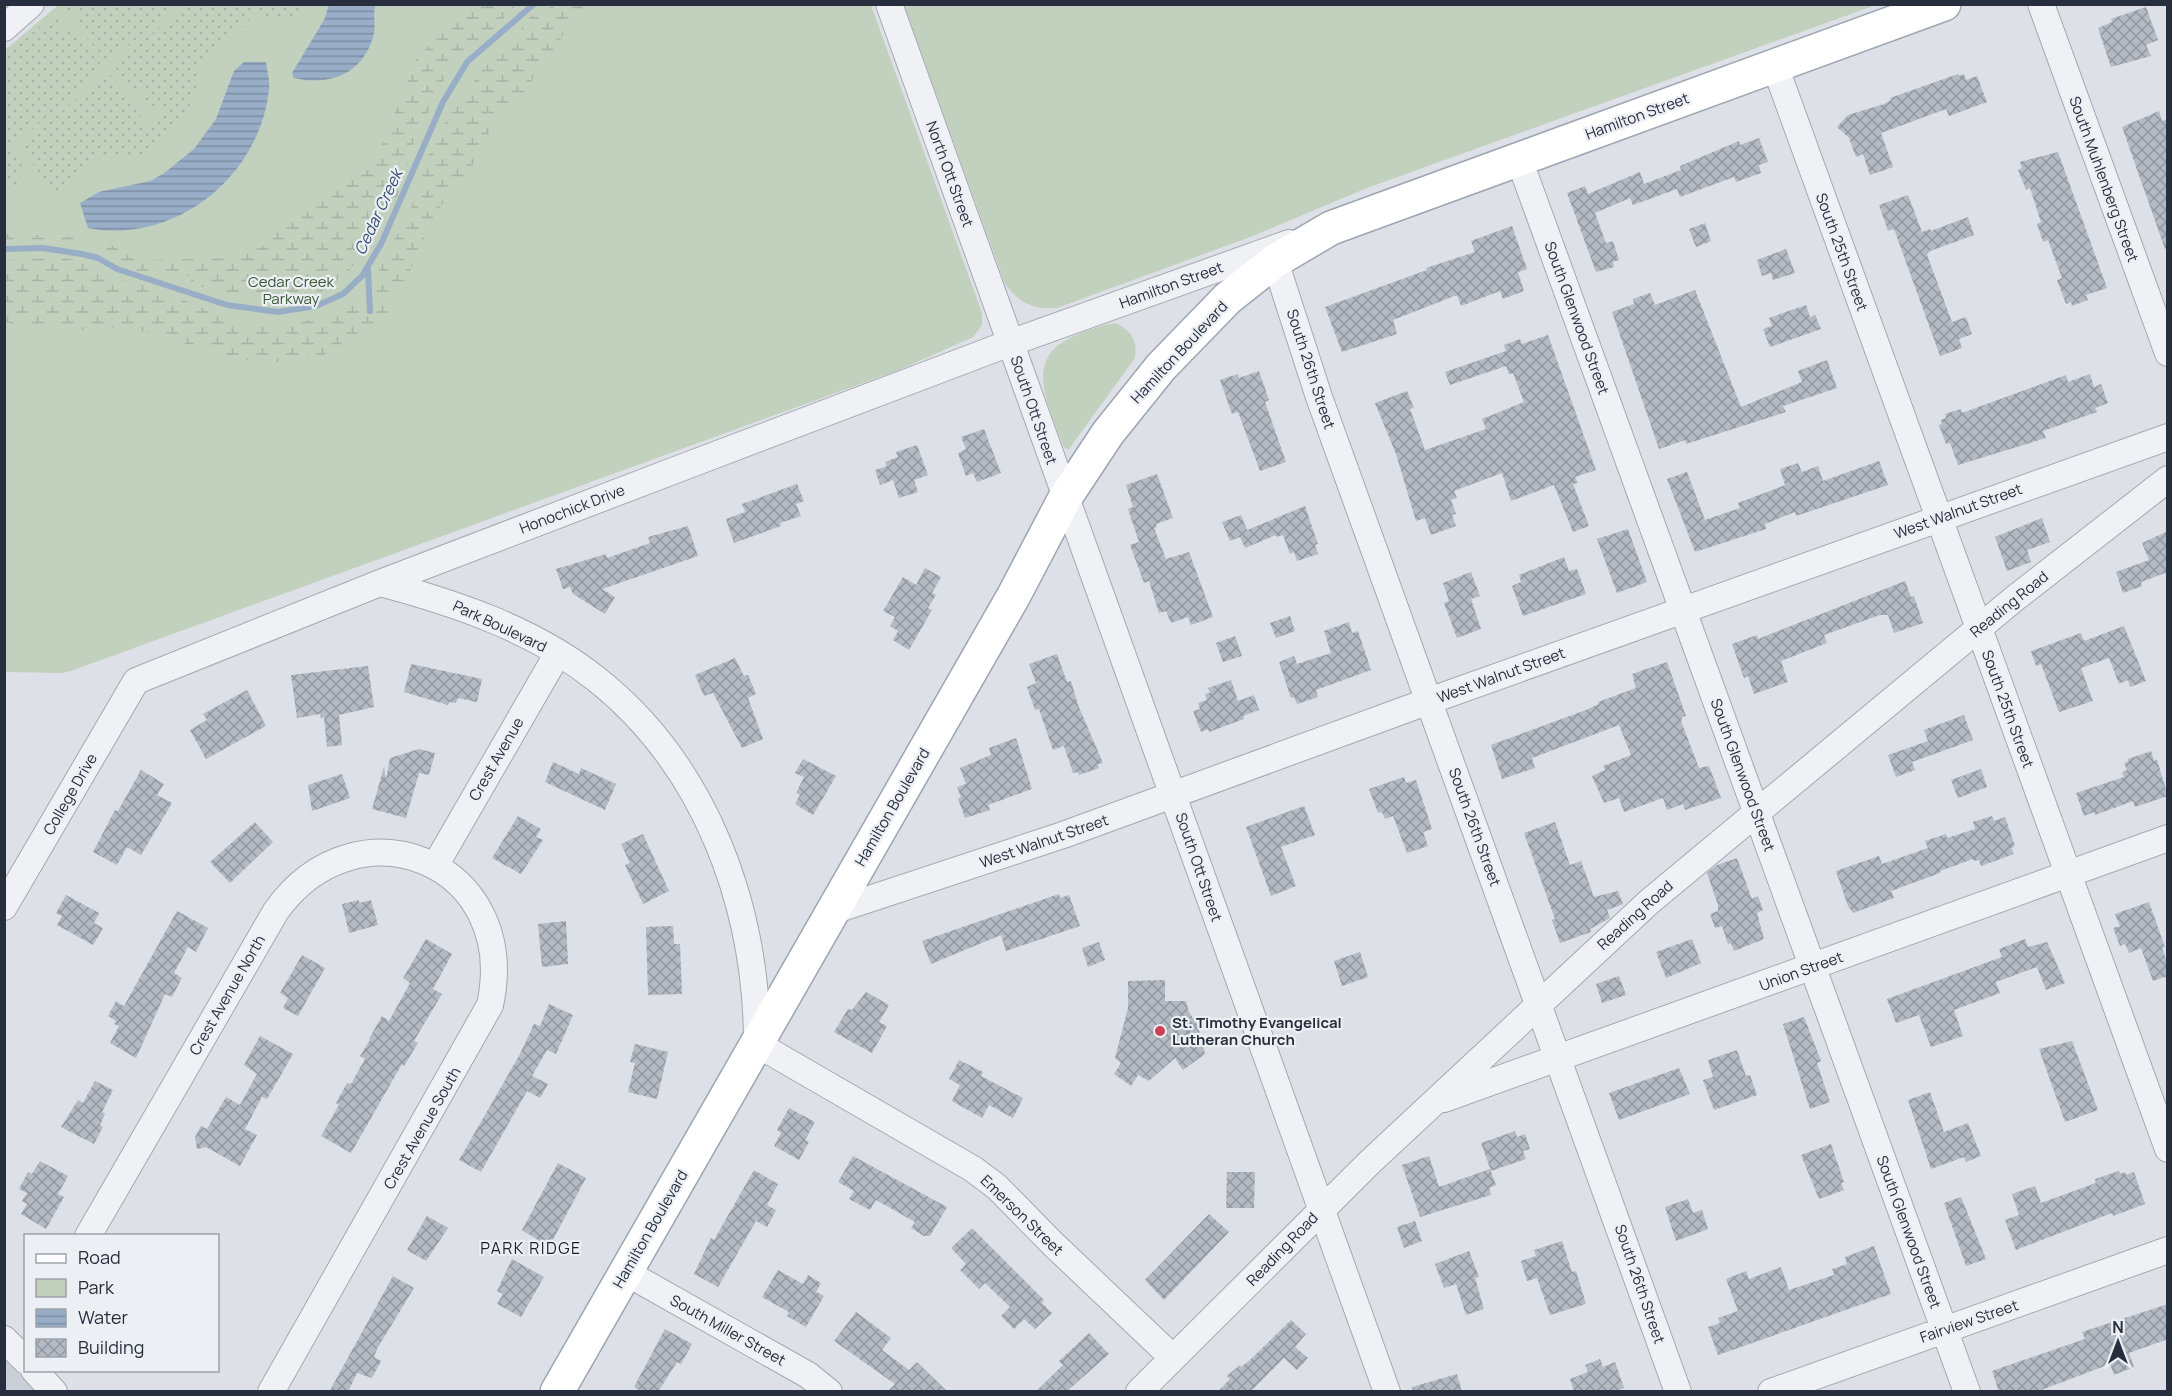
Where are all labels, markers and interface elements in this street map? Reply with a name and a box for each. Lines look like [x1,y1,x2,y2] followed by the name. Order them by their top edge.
[1582,88,1692,144] street label: Hamilton Street
[2064,93,2144,265] street label: South Muhlenberg Street
[921,118,979,230] street label: North Ott Street
[349,164,408,258] water label: Cedar Creek
[1811,190,1873,314] street label: South 25th Street
[1540,239,1614,397] street label: South Glenwood Street
[1116,257,1226,313] street label: Hamilton Street
[248,271,335,309] park label: Cedar Creek Parkway
[1126,296,1232,408] street label: Hamilton Boulevard
[1282,306,1340,432] street label: South 26th Street
[1006,353,1062,467] street label: South Ott Street
[1891,478,2025,544] street label: West Walnut Street
[516,479,628,539] street label: Honochick Drive
[1965,566,2053,642] street label: Reading Road
[450,595,550,657] street label: Park Boulevard
[1434,642,1568,708] street label: West Walnut Street
[1977,647,2039,771] street label: South 25th Street
[1706,696,1780,854] street label: South Glenwood Street
[464,713,528,805] street label: Crest Avenue
[850,744,934,870] street label: Hamilton Boulevard
[38,749,102,839] street label: College Drive
[1444,765,1506,889] street label: South 26th Street
[977,809,1111,873] street label: West Walnut Street
[1171,810,1227,924] street label: South Ott Street
[1593,875,1677,955] street label: Reading Road
[184,931,270,1059] street label: Crest Avenue North
[1756,946,1846,996] street label: Union Street
[1172,1012,1342,1050] place label: St. Timothy Evangelical Lutheran Church
[1153,1024,1167,1038] marker: St. Timothy Evangelical Lutheran Church
[378,1063,466,1193] street label: Crest Avenue South
[1872,1153,1946,1311] street label: South Glenwood Street
[608,1166,692,1292] street label: Hamilton Boulevard
[976,1170,1068,1260] street label: Emerson Street
[1241,1207,1323,1291] street label: Reading Road
[1610,1222,1670,1346] street label: South 26th Street
[24,1234,219,1372] legend
[480,1237,582,1259] district label: PARK RIDGE
[78,1245,121,1269] text: Road
[78,1275,115,1299] text: Park
[666,1289,790,1371] street label: South Miller Street
[1917,1294,2021,1348] street label: Fairview Street
[78,1305,128,1329] text: Water
[2088,1312,2148,1372] north arrow
[2112,1316,2124,1338] text: N
[78,1335,144,1359] text: Building

